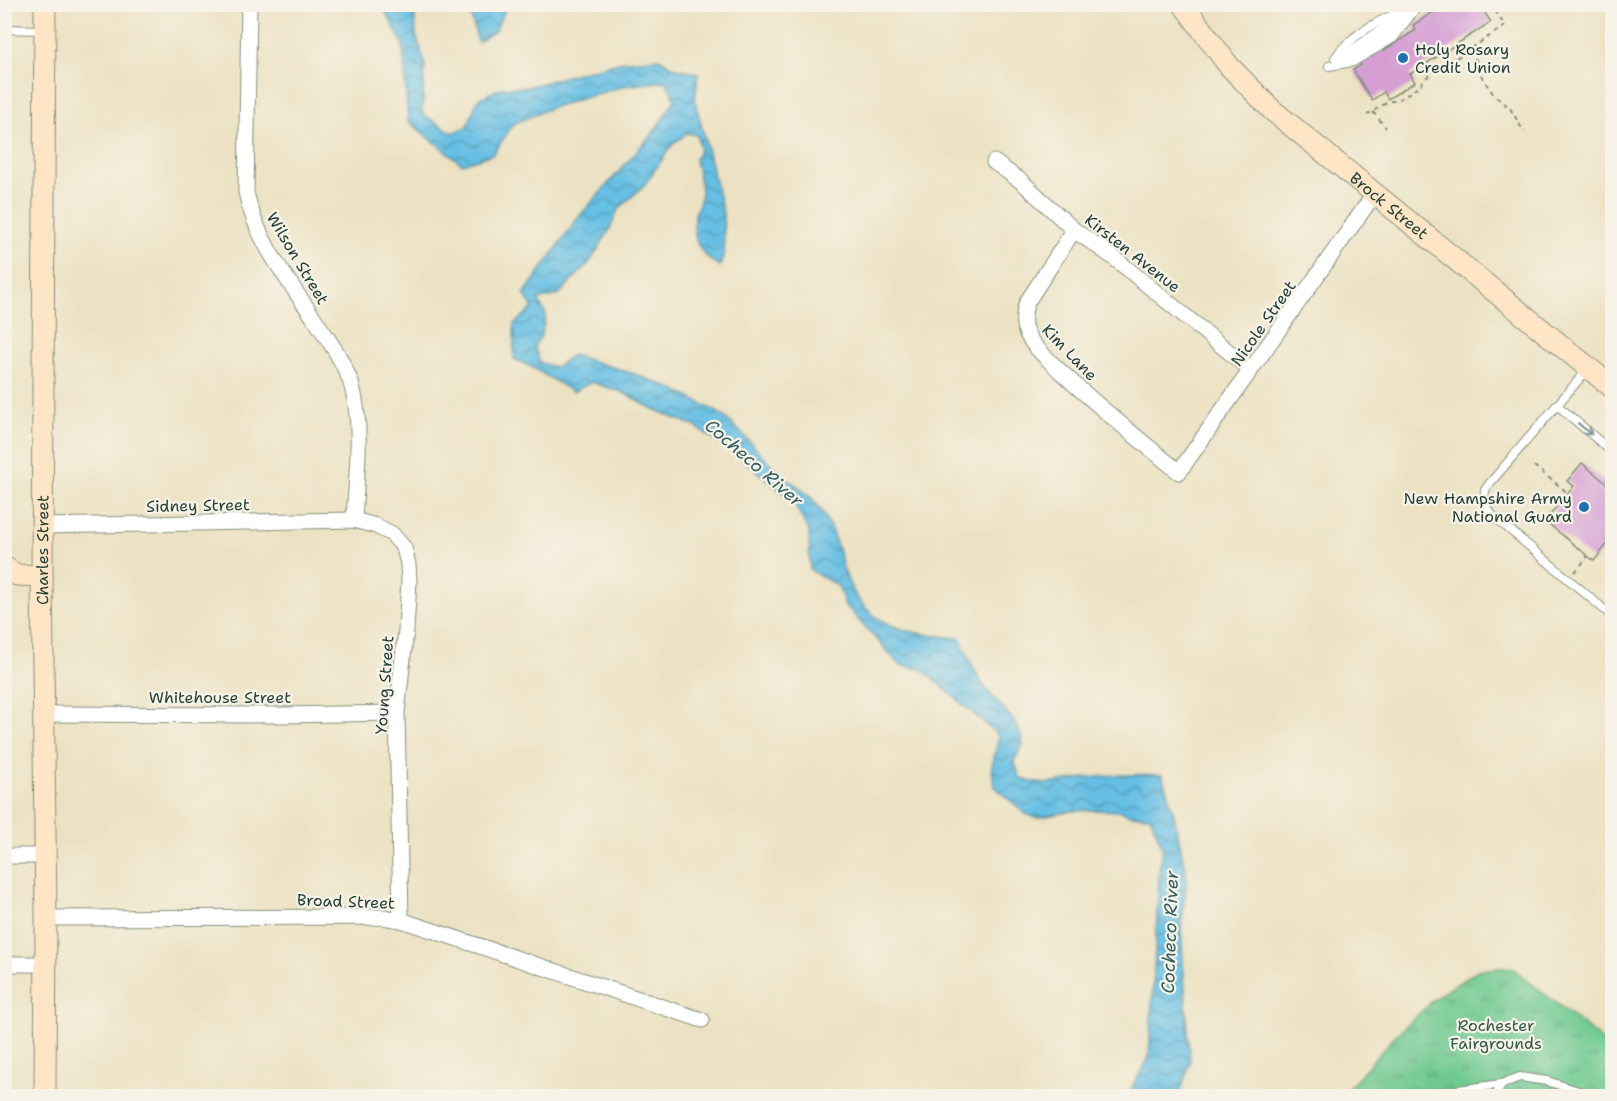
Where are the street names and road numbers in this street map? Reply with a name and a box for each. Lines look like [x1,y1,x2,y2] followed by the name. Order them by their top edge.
[1345,168,1433,244] street label: Brock Street
[262,208,333,308] street label: Wilson Street
[1081,209,1185,297] street label: Kirsten Avenue
[1226,276,1301,370] street label: Nicole Street
[1037,320,1102,385] street label: Kim Lane
[146,494,250,517] street label: Sidney Street
[32,495,53,605] street label: Charles Street
[371,635,398,735] street label: Young Street
[149,687,291,708] street label: Whitehouse Street
[297,889,395,914] street label: Broad Street

